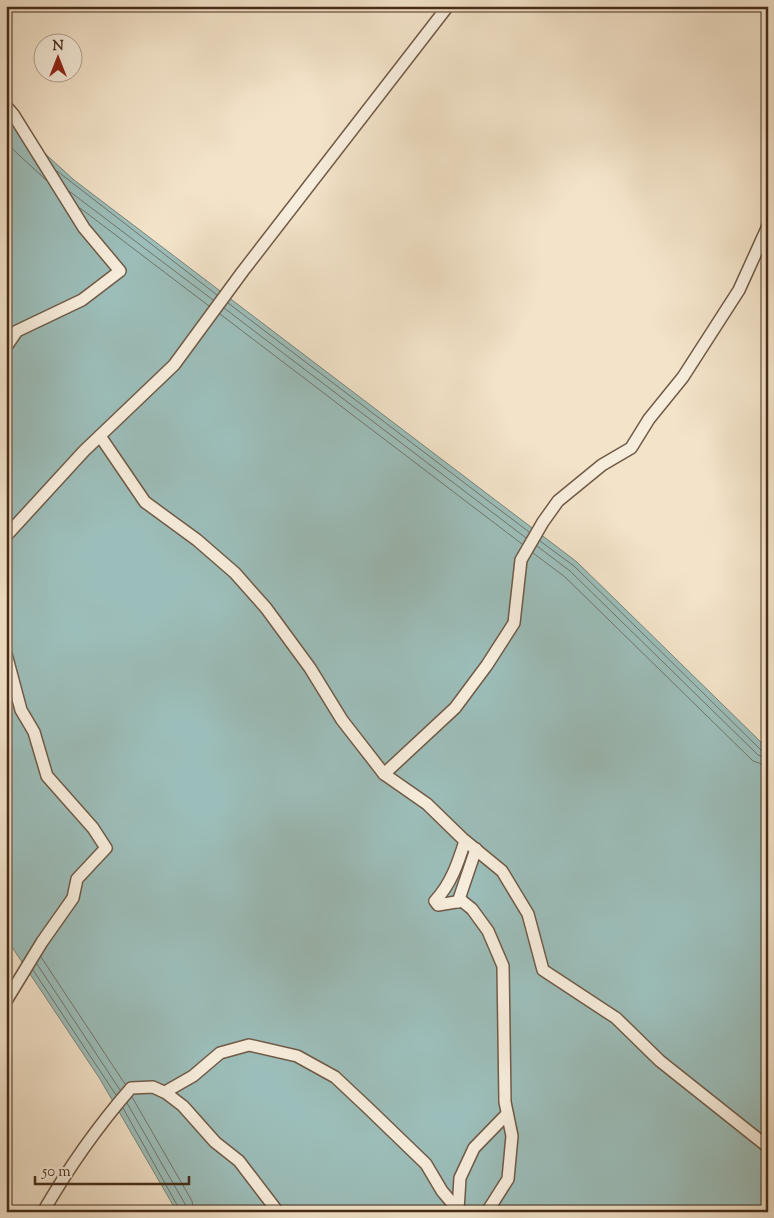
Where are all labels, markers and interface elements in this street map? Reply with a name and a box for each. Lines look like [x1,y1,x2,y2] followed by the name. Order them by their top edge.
[32,32,82,82] north arrow
[52,37,64,57] text: N
[35,1153,189,1185] scale bar
[41,1162,71,1183] text: 50 m

